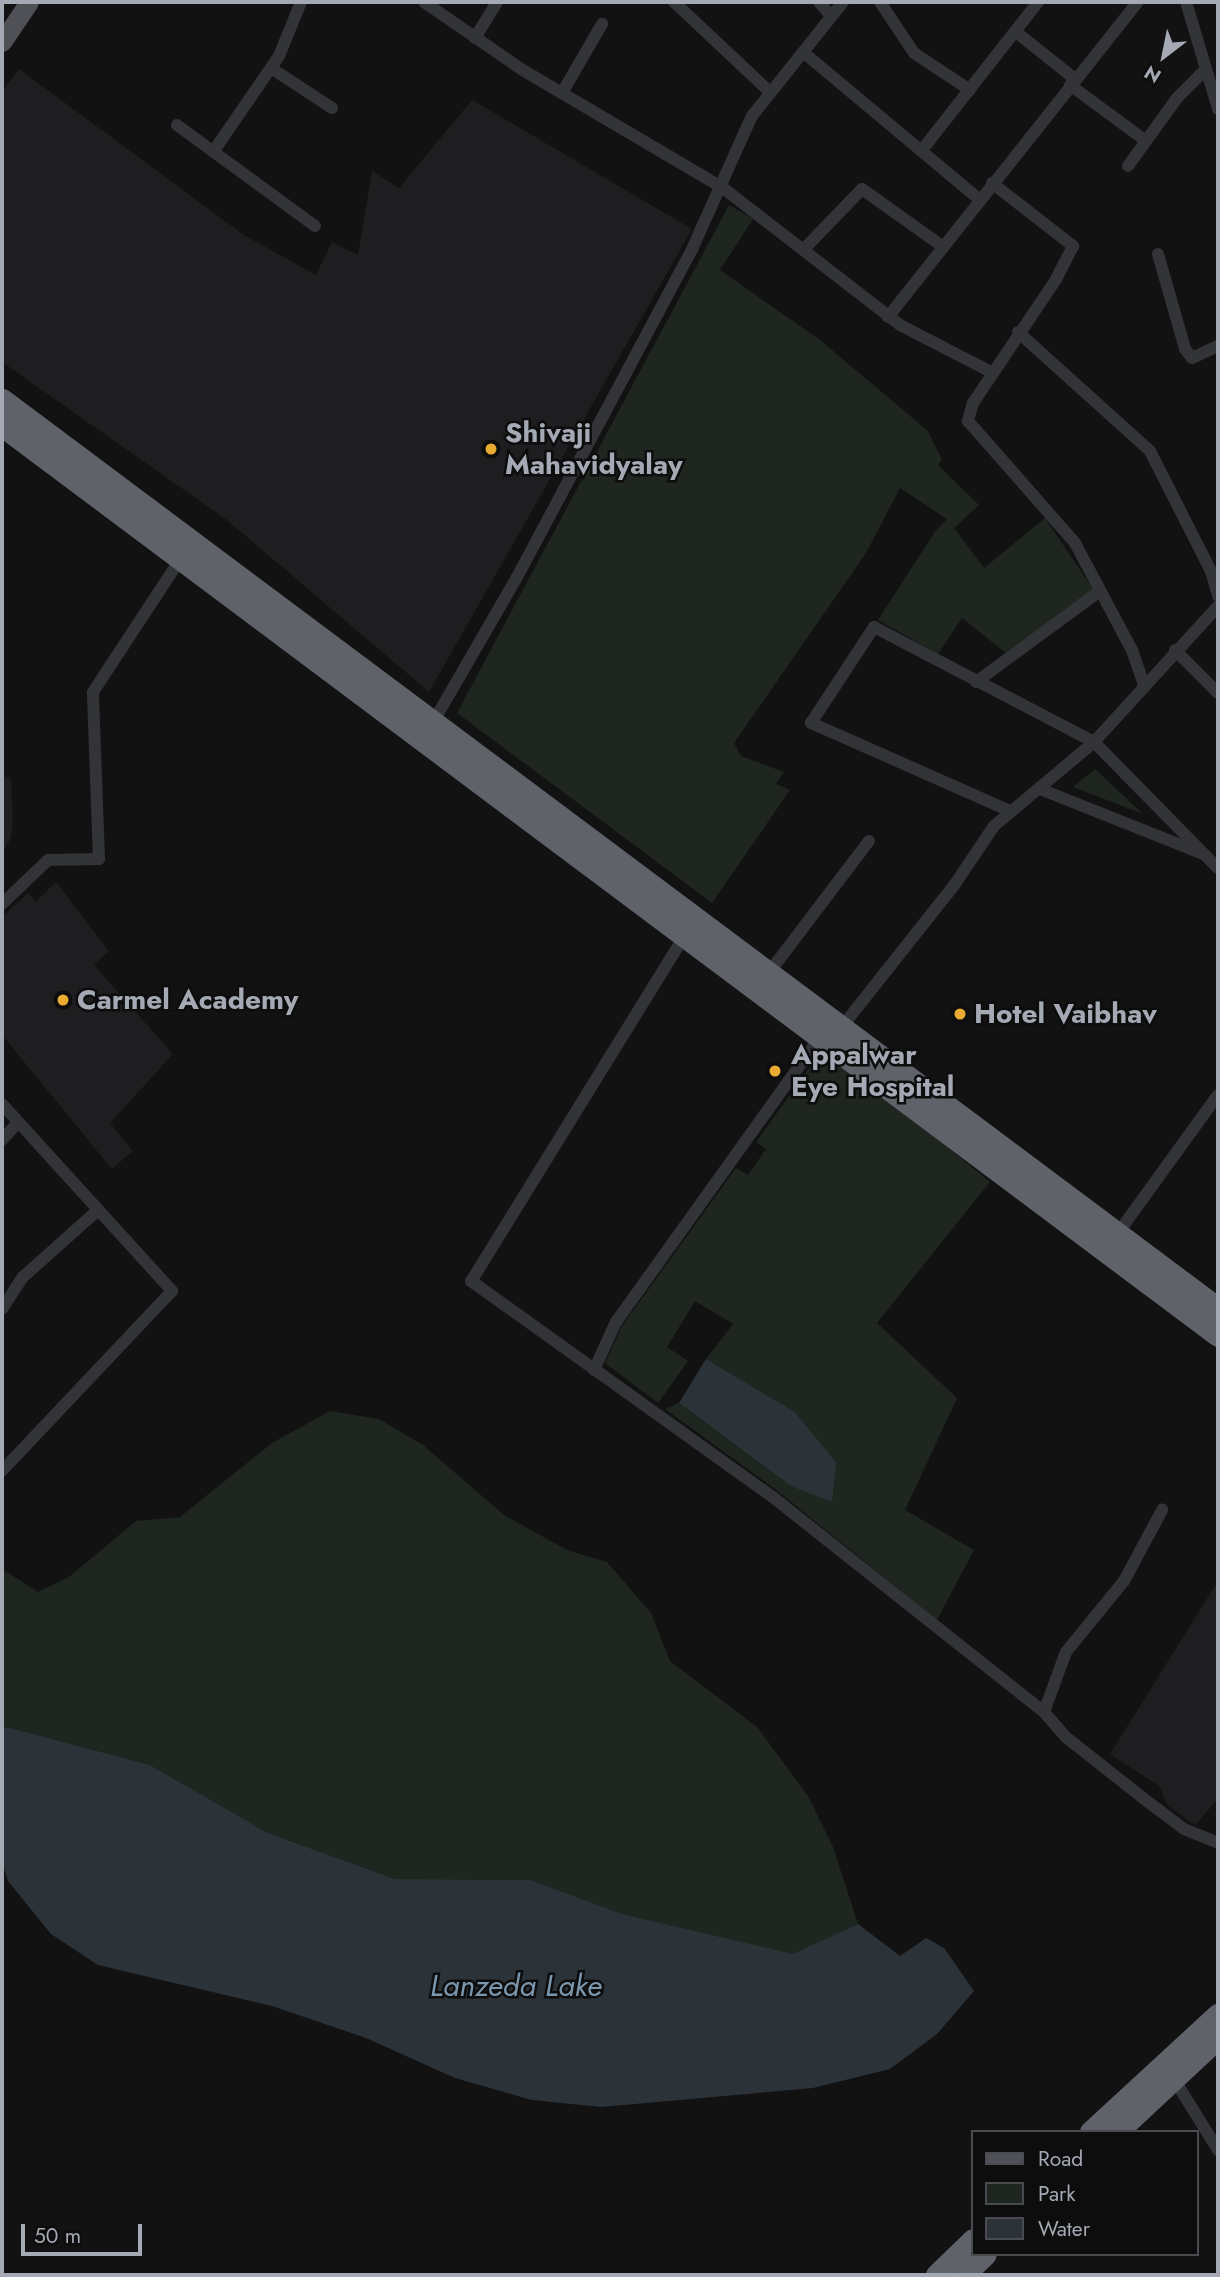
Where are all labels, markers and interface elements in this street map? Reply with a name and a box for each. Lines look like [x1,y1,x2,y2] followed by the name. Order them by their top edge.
[1129,21,1199,91] north arrow
[1139,59,1166,90] text: N
[505,416,682,482] place label: Shivaji Mahavidyalay
[483,441,499,457] marker: Shivaji Mahavidyalay
[77,983,298,1017] place label: Carmel Academy
[55,992,71,1008] marker: Carmel Academy
[974,997,1157,1031] place label: Hotel Vaibhav
[952,1006,968,1022] marker: Hotel Vaibhav
[791,1038,954,1104] place label: Appalwar Eye Hospital
[765,1061,785,1081] marker: Appalwar Eye Hospital
[430,1968,602,2004] water label: Lanzeda Lake
[972,2130,1199,2256] legend
[1038,2144,1083,2174] text: Road
[1038,2179,1075,2209] text: Park
[24,2210,145,2254] scale bar
[1038,2214,1090,2244] text: Water
[34,2221,81,2251] text: 50 m

